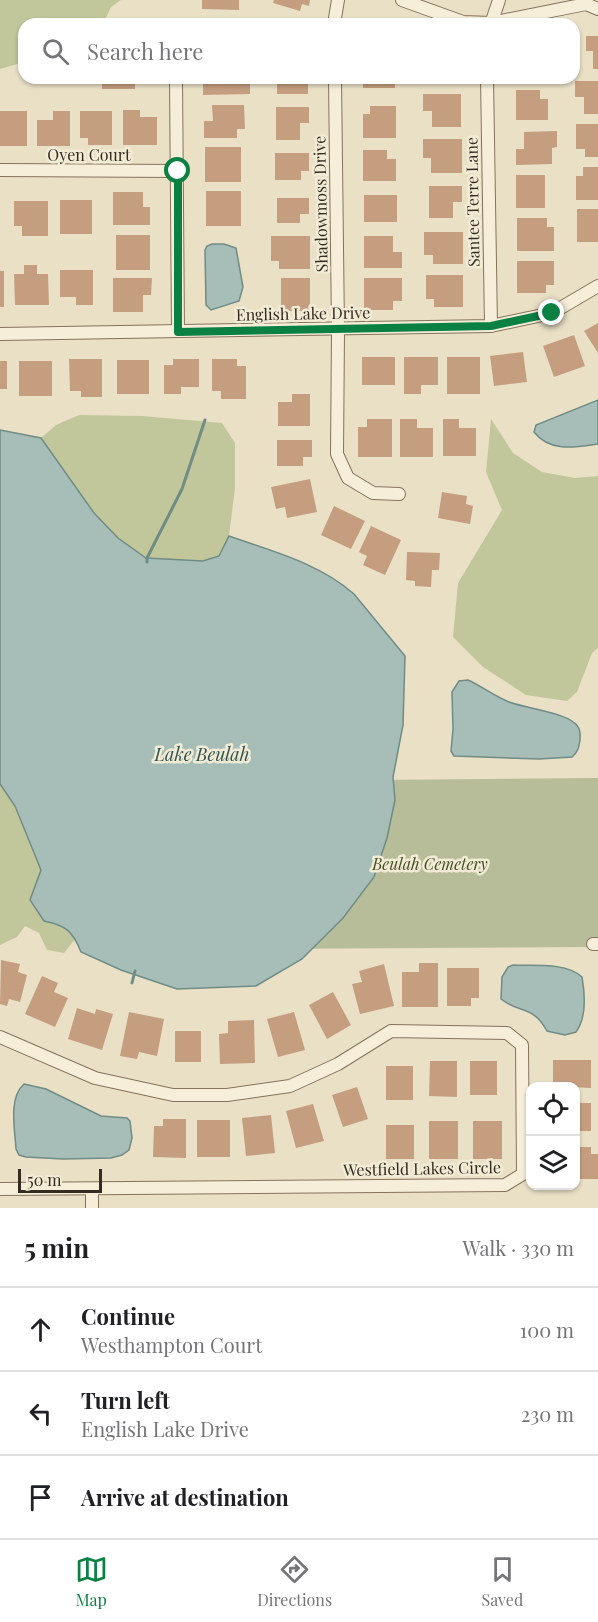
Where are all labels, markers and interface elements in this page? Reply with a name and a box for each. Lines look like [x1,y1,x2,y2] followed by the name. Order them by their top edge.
[18,18,580,84] search box
[39,35,72,68] icon: search
[87,36,203,66] text: Search here
[308,135,332,273] street label: Shadowmoss Drive
[460,137,484,267] street label: Santee Terre Lane
[47,144,131,165] street label: Oyen Court
[164,157,190,183] route start
[538,299,564,325] route end
[236,301,370,325] street label: English Lake Drive
[154,742,249,766] water label: Lake Beulah
[371,853,488,874] park label: Beulah Cemetery
[526,1082,580,1190] map controls
[526,1082,580,1136] button: locate
[526,1136,580,1190] button: layers
[342,1156,501,1180] street label: Westfield Lakes Circle
[18,1166,102,1194] scale bar
[27,1169,61,1190] text: 50 m
[24,1230,89,1265] text: 5 min
[462,1234,574,1261] text: Walk · 330 m
[81,1301,175,1331] text: Continue
[24,1313,57,1346] icon: ahead
[520,1316,574,1343] text: 100 m
[81,1331,262,1358] text: Westhampton Court
[81,1385,170,1415] text: Turn left
[24,1397,57,1430] icon: left
[521,1400,574,1427] text: 230 m
[81,1415,249,1442] text: English Lake Drive
[24,1481,57,1514] icon: arrive
[81,1482,289,1512] text: Arrive at destination
[75,1553,108,1610] tab: Map
[257,1553,332,1610] tab: Directions
[482,1553,523,1610] tab: Saved

